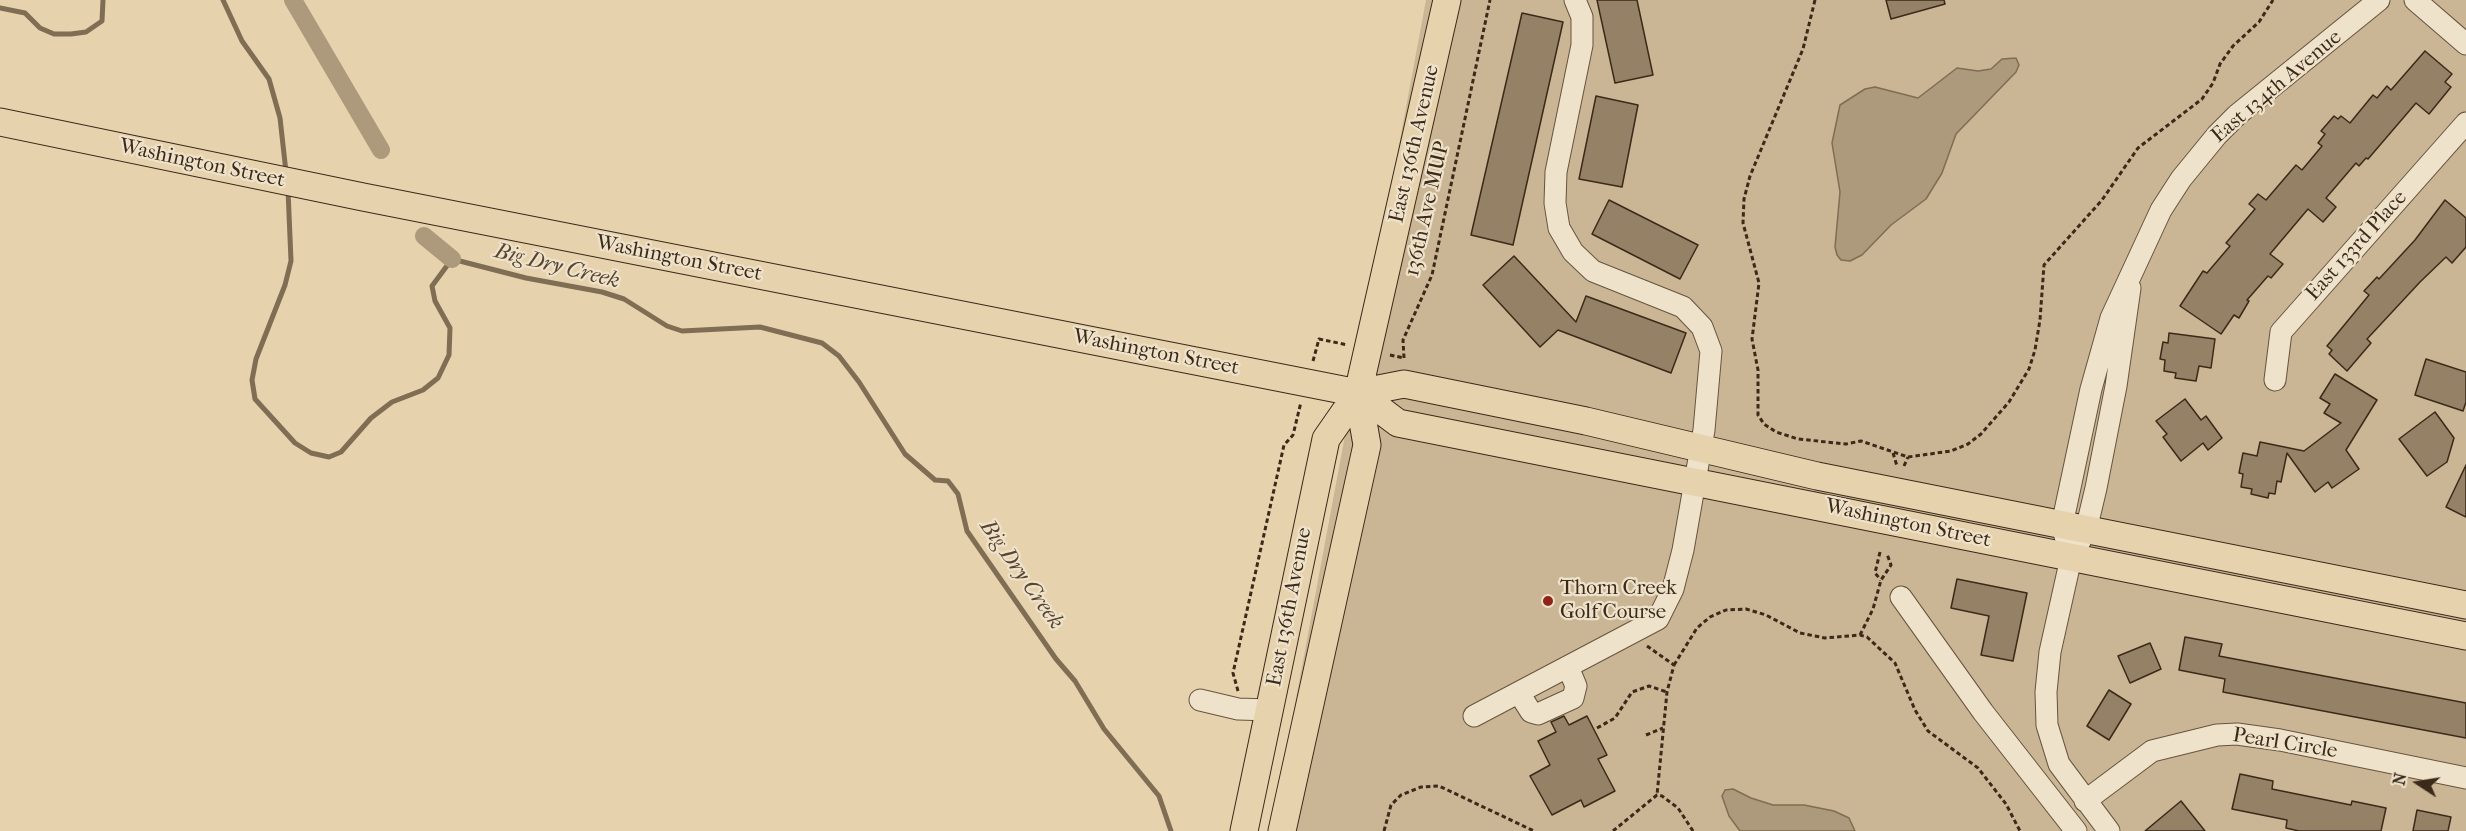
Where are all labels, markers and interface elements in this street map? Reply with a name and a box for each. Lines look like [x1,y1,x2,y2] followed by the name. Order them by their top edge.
[2207,25,2347,149] street label: East 134th Avenue
[1385,63,1445,225] street label: East 136th Avenue
[117,134,287,194] street label: Washington Street
[1400,139,1456,279] street label: 136th Ave MUP
[2301,186,2413,306] street label: East 133rd Place
[594,231,764,287] street label: Washington Street
[492,239,622,295] water label: Big Dry Creek
[1071,325,1241,381] street label: Washington Street
[1823,494,1993,554] street label: Washington Street
[973,515,1069,635] water label: Big Dry Creek
[1262,525,1318,689] street label: East 136th Avenue
[1560,576,1677,626] place label: Thorn Creek Golf Course
[1541,594,1555,608] marker: Thorn Creek Golf Course
[2231,723,2339,765] street label: Pearl Circle
[2388,753,2448,813] north arrow
[2389,771,2410,787] text: N

